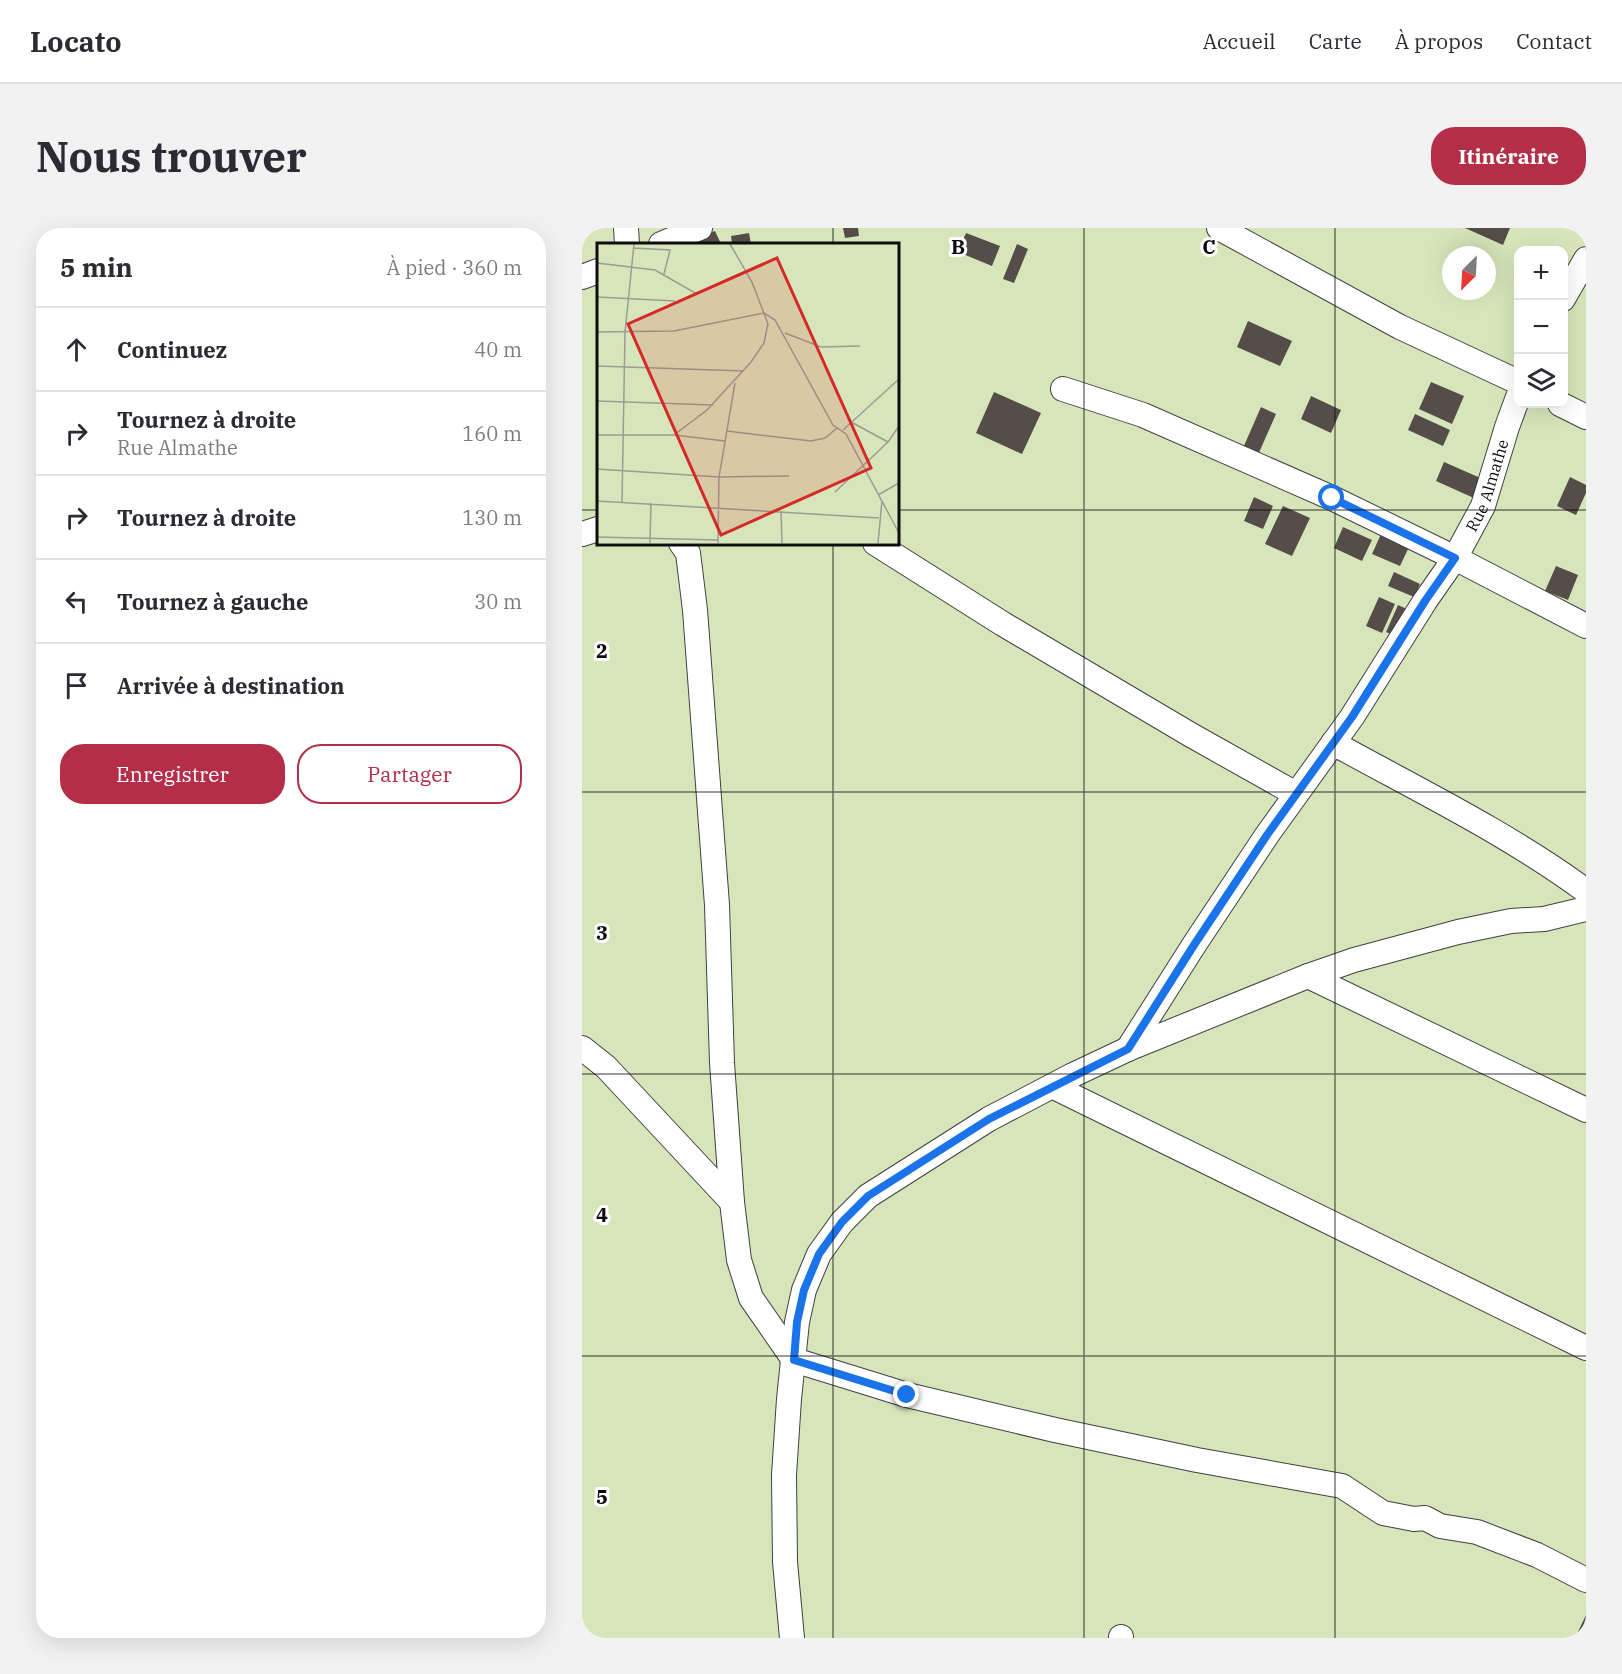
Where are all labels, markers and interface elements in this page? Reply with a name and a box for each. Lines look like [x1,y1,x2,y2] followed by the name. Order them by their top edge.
[30,23,122,60] text: Locato
[1203,27,1276,55] text: Accueil
[1309,27,1362,55] text: Carte
[1395,27,1483,55] text: À propos
[1516,27,1592,55] text: Contact
[1431,127,1586,185] button: Itinéraire
[36,129,307,184] text: Nous trouver
[951,233,965,260] text: B
[1202,233,1216,260] text: C
[597,243,898,544] inset map
[1442,246,1496,300] north arrow
[1514,246,1568,408] map controls
[1514,246,1568,300] button: +
[60,250,133,284] text: 5 min
[387,254,522,281] text: À pied · 360 m
[1514,300,1568,354] button: −
[60,333,93,366] icon: ahead
[117,335,227,364] text: Continuez
[474,336,522,363] text: 40 m
[1514,354,1568,408] button: layers
[117,405,296,434] text: Tournez à droite
[60,417,93,450] icon: right
[462,420,522,447] text: 160 m
[117,434,238,461] text: Rue Almathe
[1461,437,1513,535] street label: Rue Almathe
[1318,484,1344,510] route start
[60,501,93,534] icon: right
[117,503,296,532] text: Tournez à droite
[462,504,522,531] text: 130 m
[60,585,93,618] icon: left
[117,587,308,616] text: Tournez à gauche
[474,588,522,615] text: 30 m
[596,637,608,664] text: 2
[60,669,93,702] icon: arrive
[117,671,345,700] text: Arrivée à destination
[60,744,285,804] button: Enregistrer
[297,744,522,804] button: Partager
[596,919,608,946] text: 3
[596,1201,608,1228] text: 4
[893,1381,919,1407] route end
[596,1483,608,1510] text: 5

